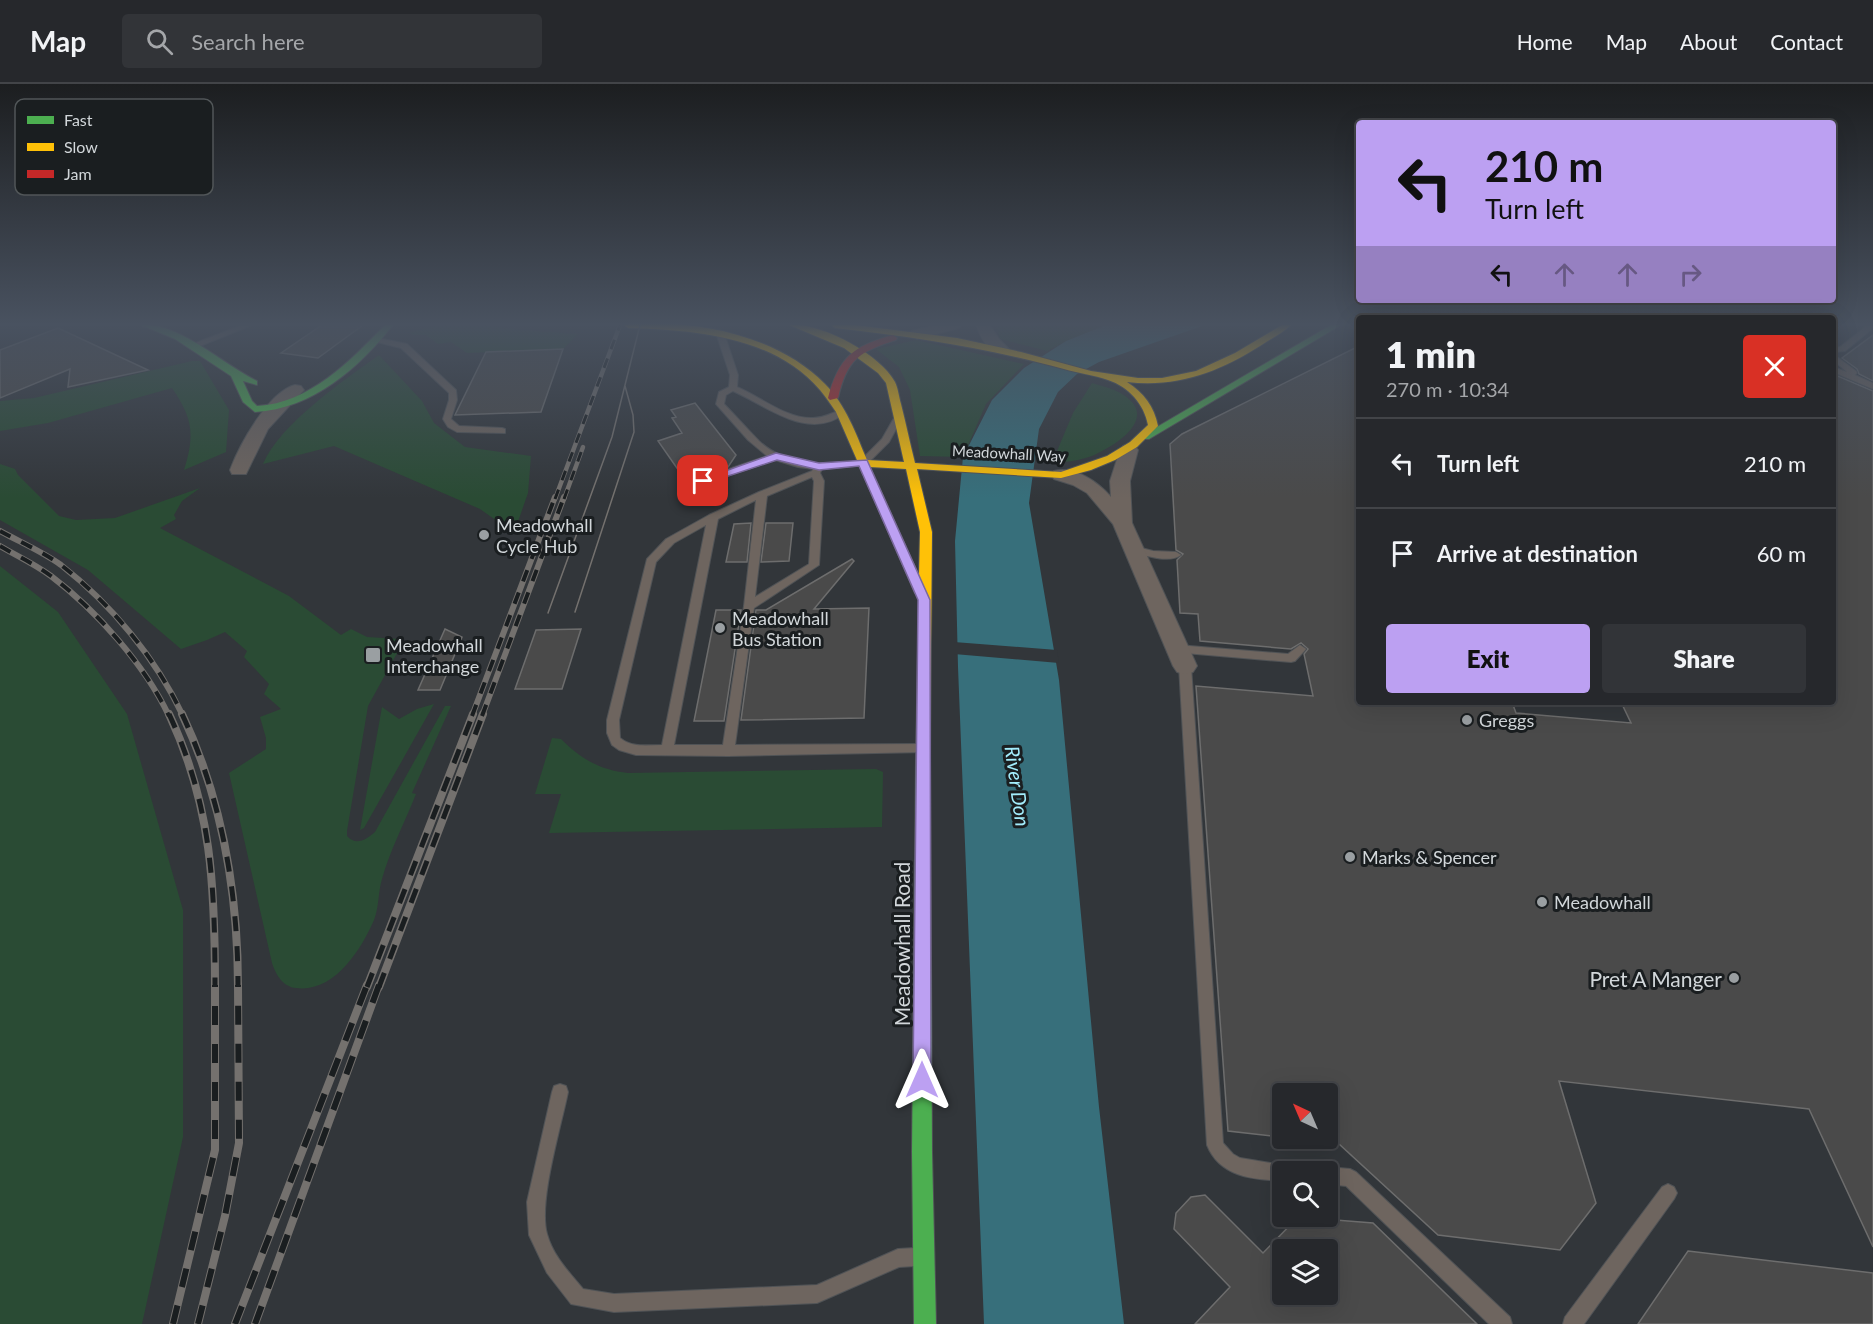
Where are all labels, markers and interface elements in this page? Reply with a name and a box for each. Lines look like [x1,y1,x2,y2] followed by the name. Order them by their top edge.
[122,14,542,68] search box
[30,24,86,58] text: Map
[143,25,176,58] icon: search
[191,28,305,55] text: Search here
[1517,29,1573,54] text: Home
[1606,29,1647,54] text: Map
[1680,29,1737,54] text: About
[1770,29,1843,54] text: Contact
[15,99,213,195] legend
[64,110,93,129] text: Fast
[64,137,98,156] text: Slow
[1485,141,1603,191] text: 210 m
[1386,144,1464,222] icon: left
[64,164,92,183] text: Jam
[1485,192,1584,225] text: Turn left
[1485,258,1518,291] icon: left
[1548,258,1581,291] icon: ahead
[1611,258,1644,291] icon: ahead
[1674,258,1707,291] icon: right
[1386,332,1476,376] text: 1 min
[1743,335,1806,398] button: close
[1386,377,1509,401] text: 270 m · 10:34
[952,441,1067,465] street label: Meadowhall Way
[1386,447,1419,480] icon: left
[1437,450,1519,477] text: Turn left
[1744,450,1806,477] text: 210 m
[677,455,728,506] pin
[686,464,719,497] icon: arrive
[496,514,593,557] place label: Meadowhall Cycle Hub
[477,528,491,542] marker: Meadowhall Cycle Hub
[1386,537,1419,570] icon: arrive
[1437,540,1638,567] text: Arrive at destination
[1757,540,1806,567] text: 60 m
[732,607,829,650] place label: Meadowhall Bus Station
[713,621,727,635] marker: Meadowhall Bus Station
[1386,624,1590,693] button: Exit
[1602,624,1806,693] button: Share
[386,634,483,677] place label: Meadowhall Interchange
[364,646,382,664] marker: Meadowhall Interchange
[1479,709,1534,731] place label: Greggs
[1460,713,1474,727] marker: Greggs
[1000,744,1036,828] water label: River Don
[1362,846,1497,868] place label: Marks & Spencer
[1343,850,1357,864] marker: Marks & Spencer
[889,862,914,1026] street label: Meadowhall Road
[1554,891,1651,913] place label: Meadowhall
[1535,895,1549,909] marker: Meadowhall
[1589,966,1722,991] place label: Pret A Manger
[1727,971,1741,985] marker: Pret A Manger
[890,1048,954,1112] position arrow
[1272,1083,1338,1149] north arrow
[1272,1083,1338,1305] map controls
[1272,1161,1338,1227] button: search
[1272,1239,1338,1305] button: layers

